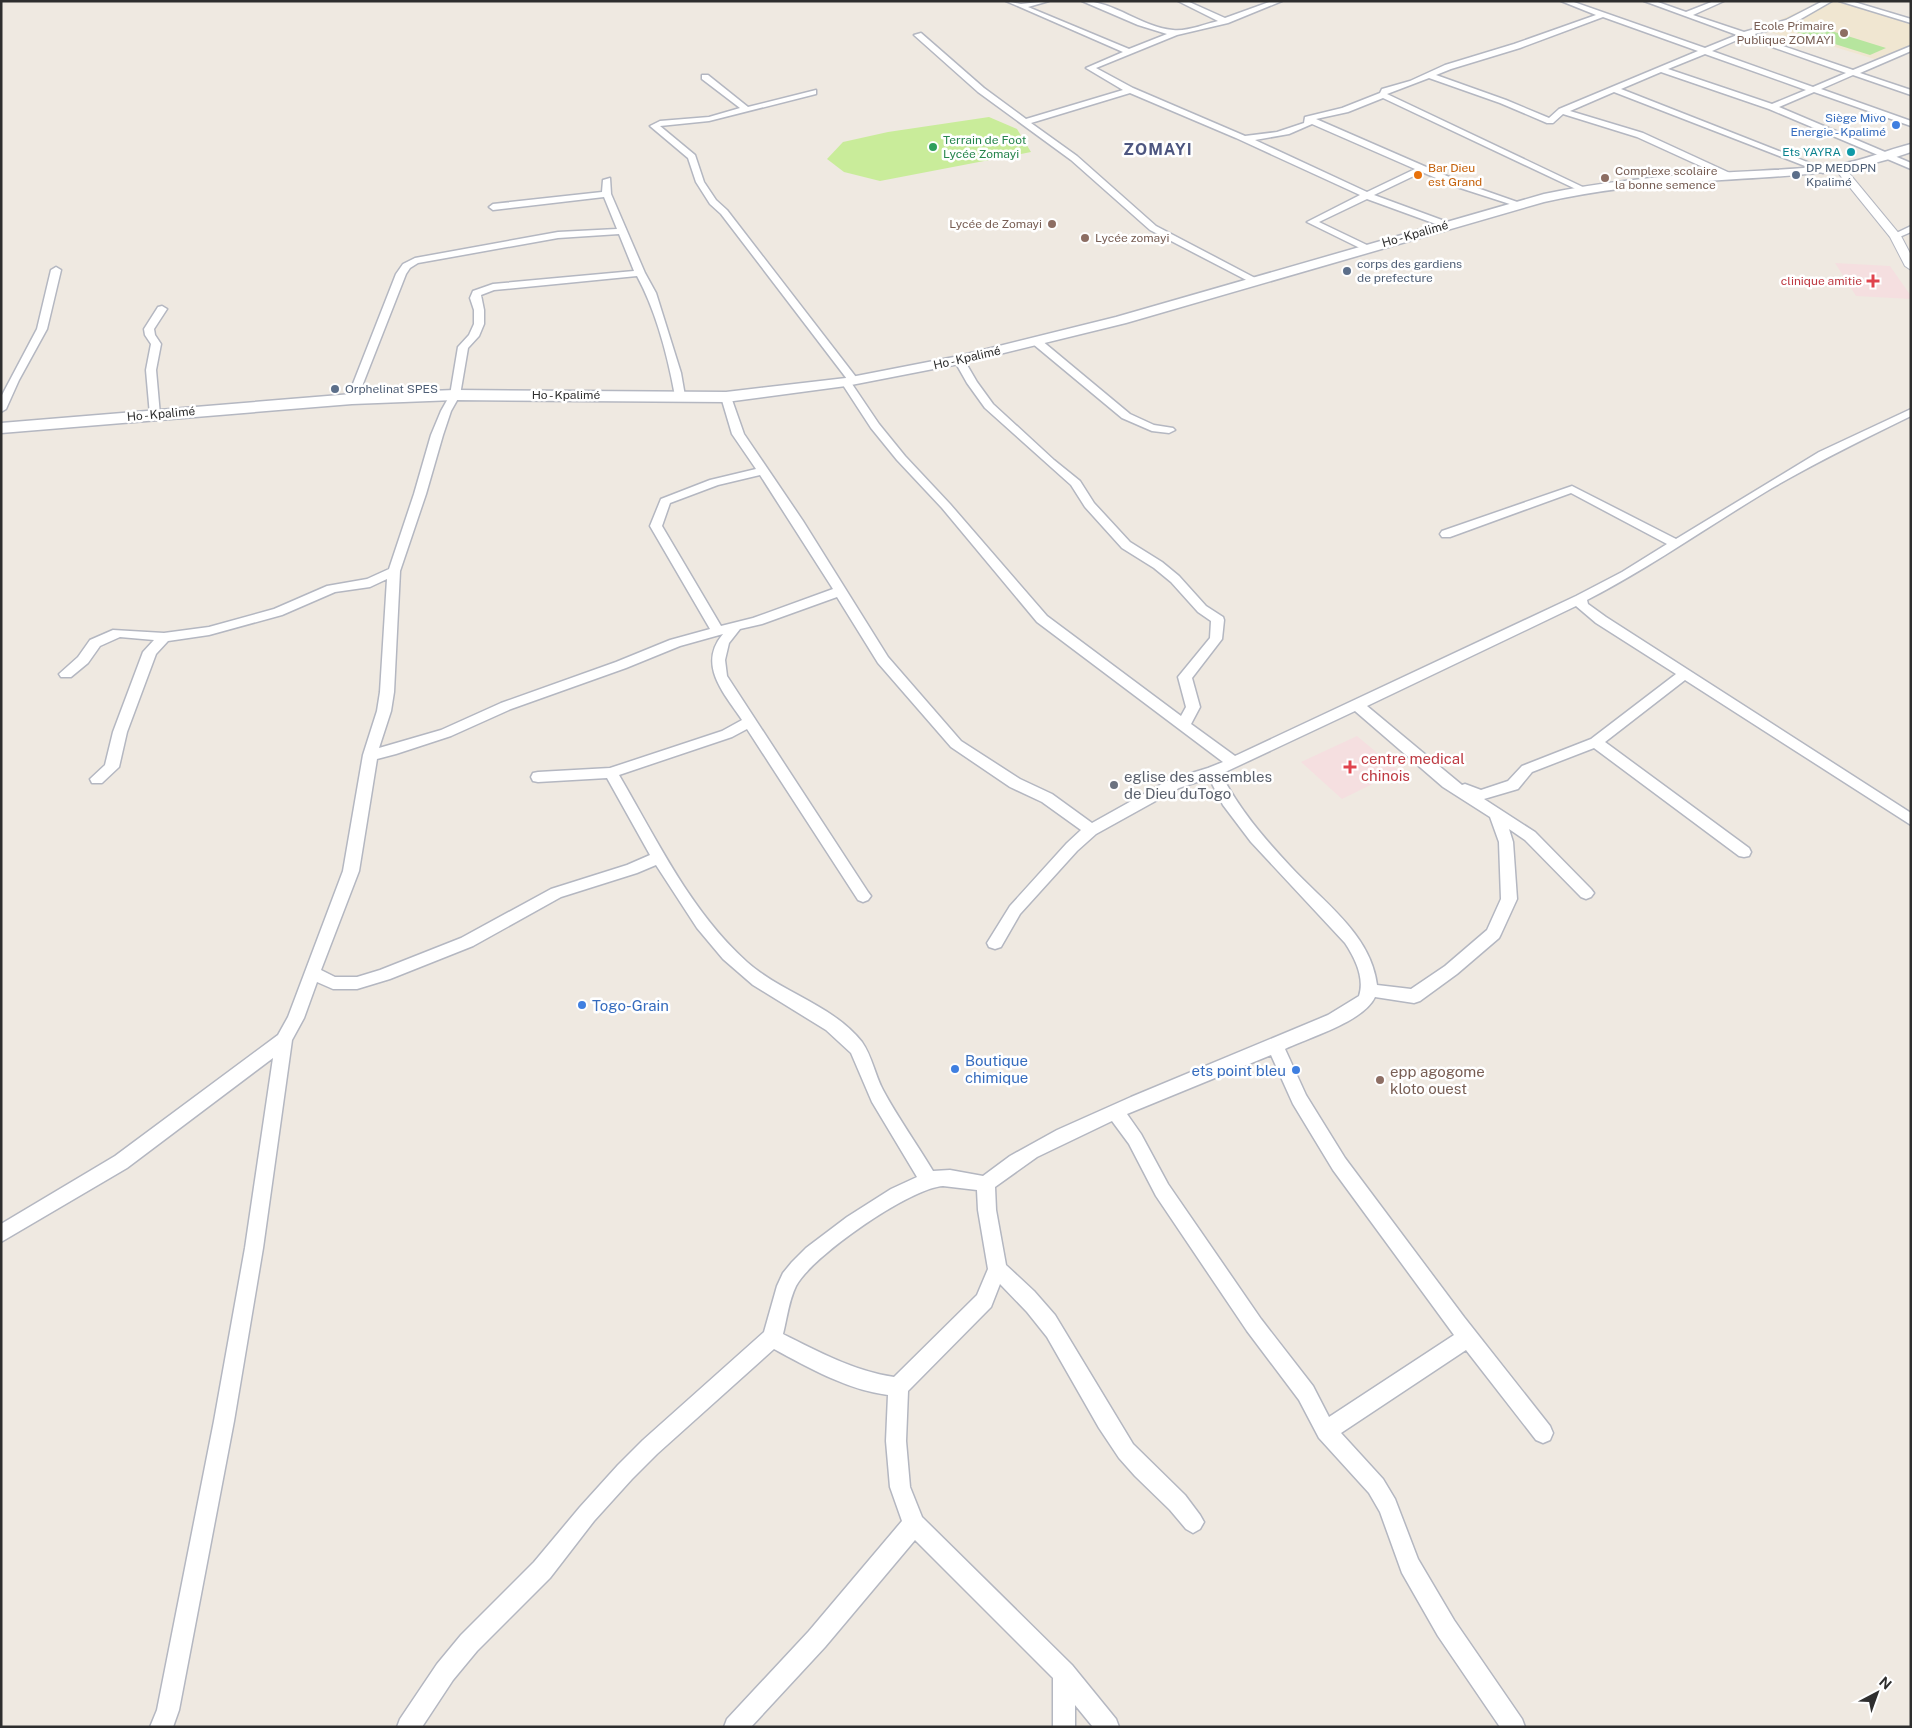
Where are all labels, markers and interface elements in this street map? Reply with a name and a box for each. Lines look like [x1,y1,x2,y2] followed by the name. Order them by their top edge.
[1737,19,1834,47] place label: Ecole Primaire Publique ZOMAYI
[1838,27,1850,39] marker: Ecole Primaire Publique ZOMAYI
[1791,111,1886,139] place label: Siège Mivo Energie - Kpalimé
[1890,119,1902,131] marker: Siège Mivo Energie - Kpalimé
[943,133,1027,161] place label: Terrain de Foot Lycée Zomayi
[1123,140,1193,159] district label: ZOMAYI
[927,141,939,153] marker: Terrain de Foot Lycée Zomayi
[1782,145,1841,159] place label: Ets YAYRA
[1845,146,1857,158] marker: Ets YAYRA
[1428,161,1482,189] place label: Bar Dieu est Grand
[1806,161,1876,189] place label: DP MEDDPN Kpalimé
[1615,164,1718,192] place label: Complexe scolaire la bonne semence
[1412,169,1424,181] marker: Bar Dieu est Grand
[1790,169,1802,181] marker: DP MEDDPN Kpalimé
[1599,172,1611,184] marker: Complexe scolaire la bonne semence
[949,217,1042,231] place label: Lycée de Zomayi
[1046,218,1058,230] marker: Lycée de Zomayi
[1380,218,1450,250] street label: Ho - Kpalimé
[1095,231,1169,245] place label: Lycée zomayi
[1079,232,1091,244] marker: Lycée zomayi
[1357,257,1462,285] place label: corps des gardiens de prefecture
[1341,265,1353,277] marker: corps des gardiens de prefecture
[1781,274,1862,288] place label: clinique amitie
[1866,274,1880,288] marker: clinique amitie
[932,343,1002,373] street label: Ho - Kpalimé
[345,382,438,396] place label: Orphelinat SPES
[329,383,341,395] marker: Orphelinat SPES
[532,388,600,402] street label: Ho - Kpalimé
[126,404,196,424] street label: Ho - Kpalimé
[1361,750,1465,784] place label: centre medical chinois
[1343,760,1357,774] marker: centre medical chinois
[1124,768,1272,802] place label: eglise des assembles de Dieu duTogo
[1108,779,1120,791] marker: eglise des assembles de Dieu duTogo
[592,997,669,1014] place label: Togo-Grain
[576,999,588,1011] marker: Togo-Grain
[965,1052,1028,1086] place label: Boutique chimique
[1192,1062,1286,1079] place label: ets point bleu
[949,1063,961,1075] marker: Boutique chimique
[1390,1063,1485,1097] place label: epp agogome kloto ouest
[1290,1064,1302,1076] marker: ets point bleu
[1374,1074,1386,1086] marker: epp agogome kloto ouest
[1852,1668,1902,1718] north arrow
[1876,1674,1895,1693] text: N

